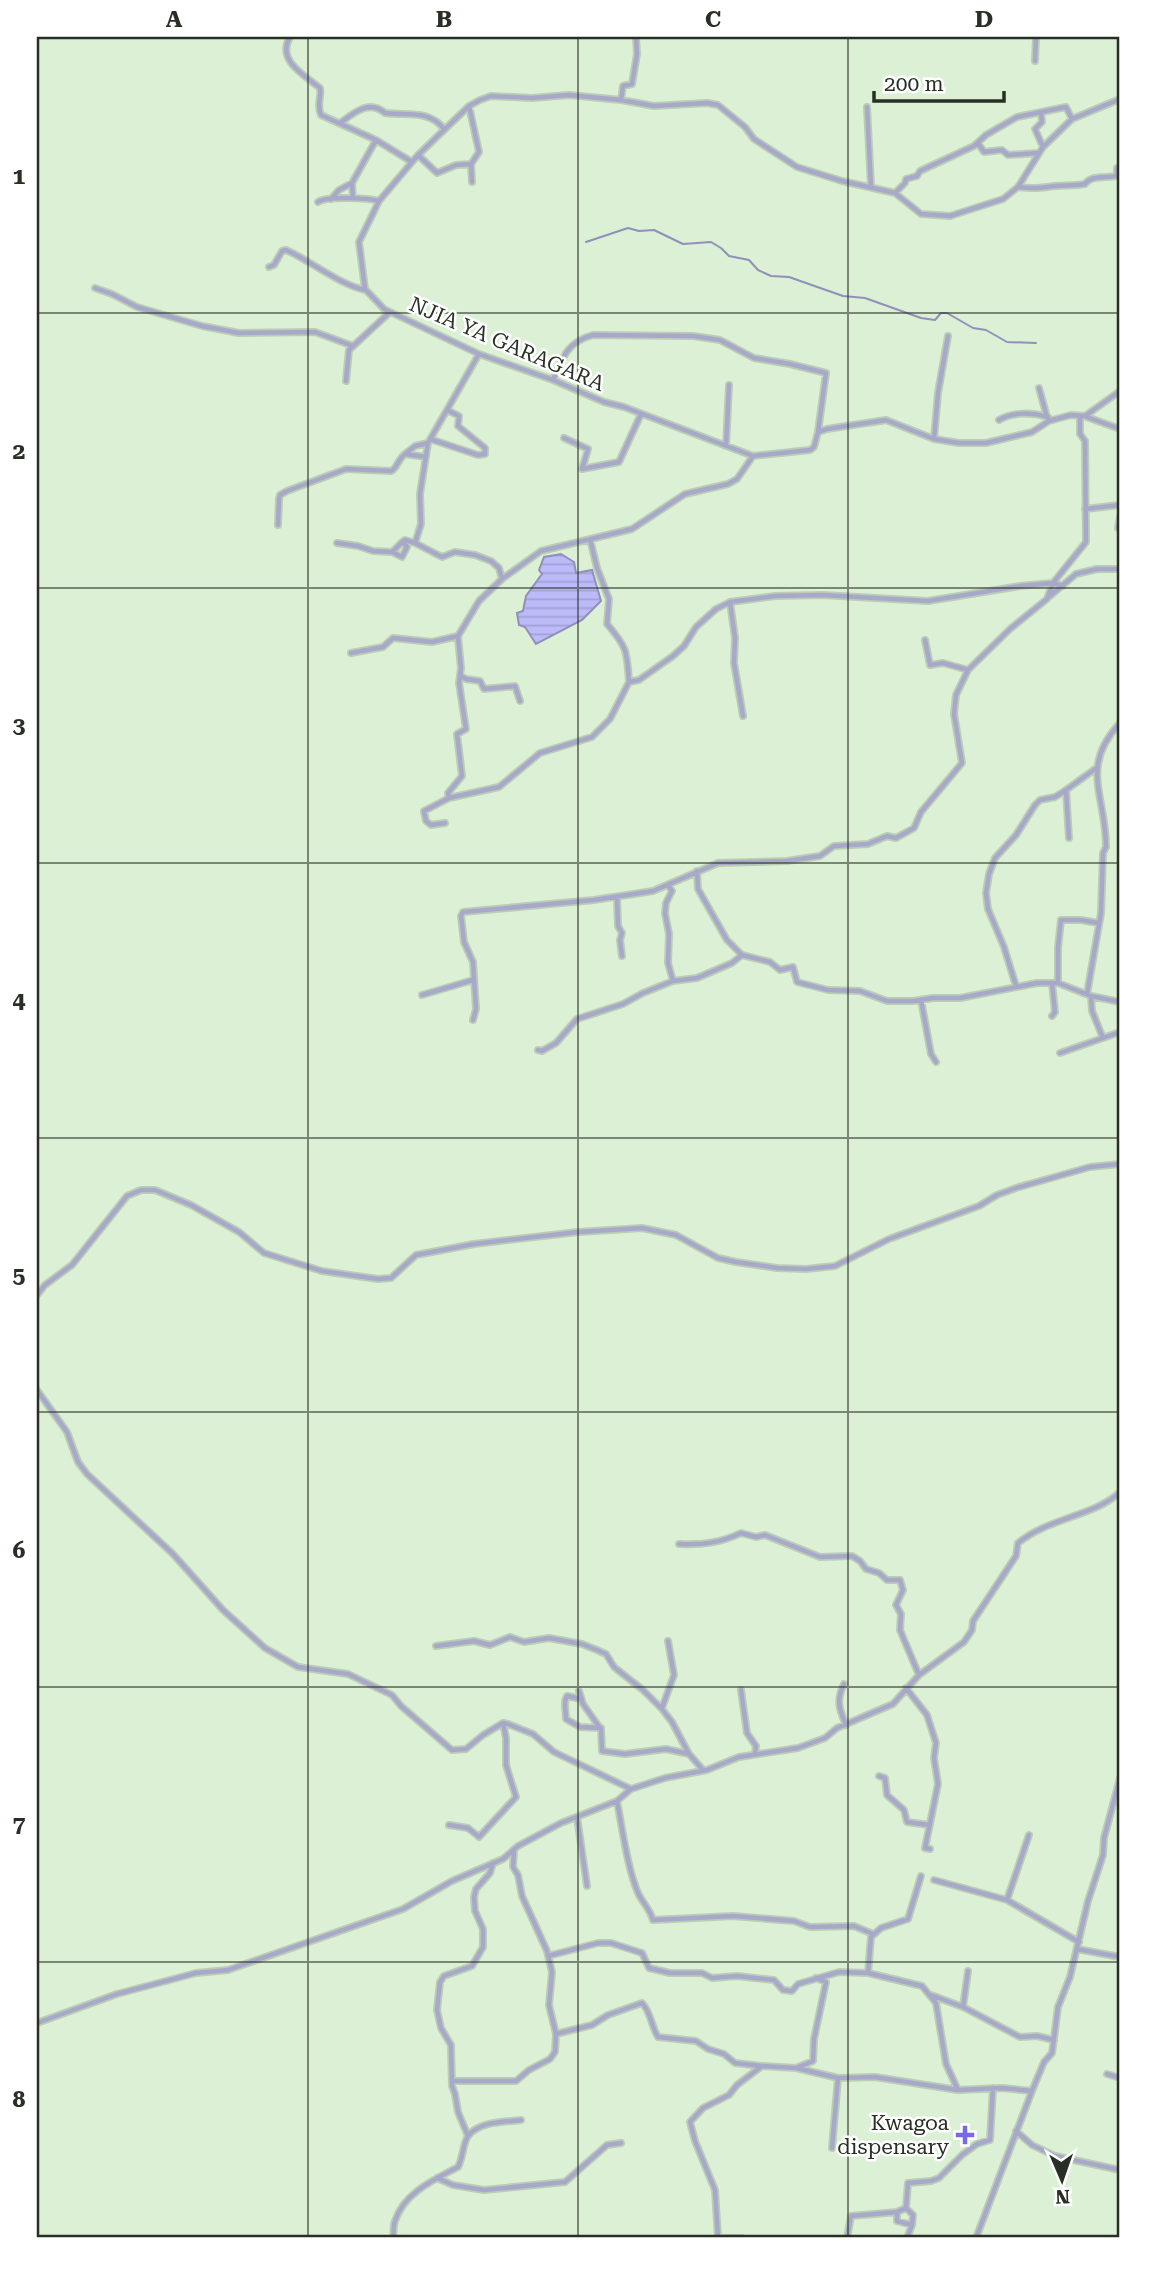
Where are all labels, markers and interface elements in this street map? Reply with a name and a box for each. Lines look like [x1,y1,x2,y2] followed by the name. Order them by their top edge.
[166,6,183,33] text: A
[436,6,452,33] text: B
[705,6,721,33] text: C
[975,6,993,33] text: D
[874,60,1003,104] scale bar
[884,72,944,96] text: 200 m
[13,163,26,190] text: 1
[406,292,609,396] street label: NJIA YA GARAGARA
[13,438,25,465] text: 2
[13,712,26,739] text: 3
[13,987,26,1014] text: 4
[13,1262,26,1289] text: 5
[13,1537,26,1564] text: 6
[13,1811,26,1838] text: 7
[13,2086,26,2113] text: 8
[837,2111,950,2159] place label: Kwagoa dispensary
[955,2125,975,2145] marker: Kwagoa dispensary
[1028,2146,1098,2216] north arrow
[1054,2185,1070,2208] text: N

